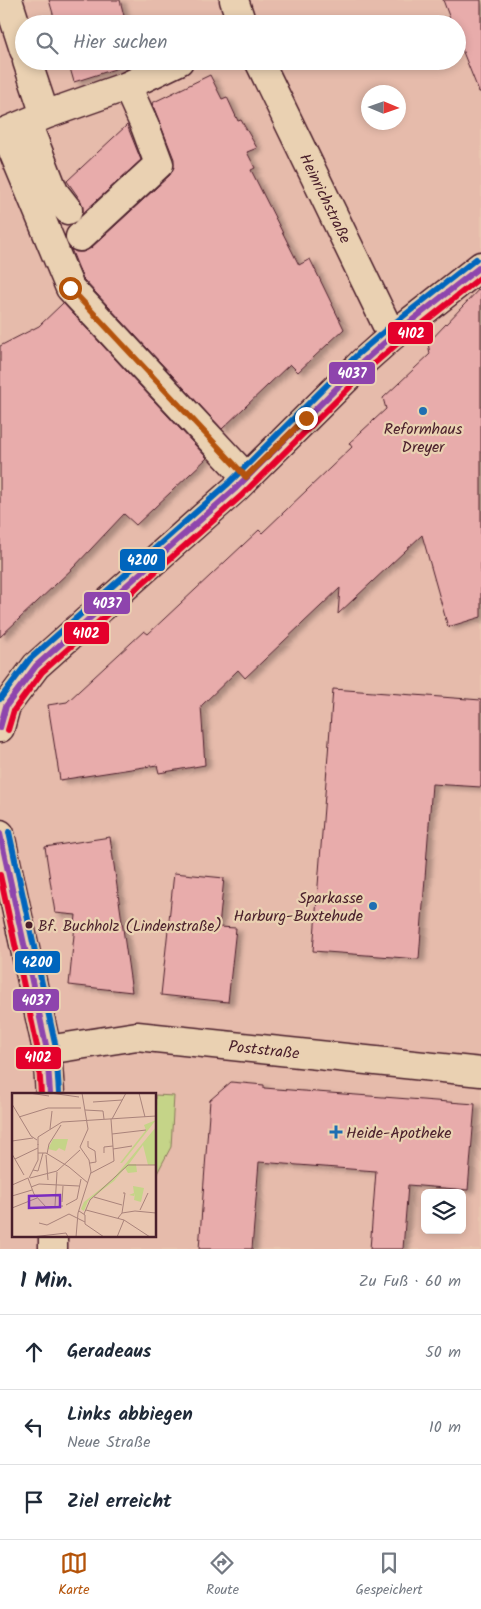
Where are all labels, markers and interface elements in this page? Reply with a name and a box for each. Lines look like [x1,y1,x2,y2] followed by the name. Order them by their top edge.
[15,15,466,70] search box
[73,28,167,58] text: Hier suchen
[33,29,61,57] icon: search
[361,85,406,130] north arrow
[292,149,357,248] street label: Heinrichstraße
[59,277,82,300] route start
[387,321,434,345] line badge: 4102
[397,323,425,345] text: 4102
[328,361,376,385] line badge: 4037
[337,363,367,385] text: 4037
[417,405,429,417] marker: Reformhaus Dreyer
[295,407,318,430] route end
[384,417,462,460] place label: Reformhaus Dreyer
[119,548,166,572] line badge: 4200
[127,550,158,572] text: 4200
[83,591,131,615] line badge: 4037
[92,593,122,615] text: 4037
[63,621,110,645] line badge: 4102
[72,623,100,645] text: 4102
[234,886,363,929] place label: Sparkasse Harburg-Buxtehude
[367,900,379,912] marker: Sparkasse Harburg-Buxtehude
[38,915,222,939] place label: Bf. Buchholz (Lindenstraße)
[24,920,34,930] marker: Bf. Buchholz (Lindenstraße)
[14,950,61,974] line badge: 4200
[22,952,53,974] text: 4200
[12,988,60,1012] line badge: 4037
[21,990,51,1012] text: 4037
[227,1034,301,1067] street label: Poststraße
[15,1046,62,1070] line badge: 4102
[24,1047,52,1069] text: 4102
[12,1093,156,1236] inset map
[346,1121,452,1146] place label: Heide-Apotheke
[330,1126,342,1138] marker: Heide-Apotheke
[421,1189,466,1234] map controls
[421,1189,466,1234] button: layers
[20,1265,72,1298] text: 1 Min.
[359,1269,461,1294] text: Zu Fuß · 60 m
[67,1337,152,1367] text: Geradeaus
[20,1338,48,1366] icon: ahead
[425,1340,461,1365] text: 50 m
[67,1400,193,1430] text: Links abbiegen
[20,1413,48,1441] icon: left
[429,1415,461,1440] text: 10 m
[67,1430,150,1455] text: Neue Straße
[67,1487,172,1517] text: Ziel erreicht
[20,1488,48,1516] icon: arrive
[58,1549,89,1601] tab: Karte
[206,1549,239,1601] tab: Route
[355,1549,423,1601] tab: Gespeichert

